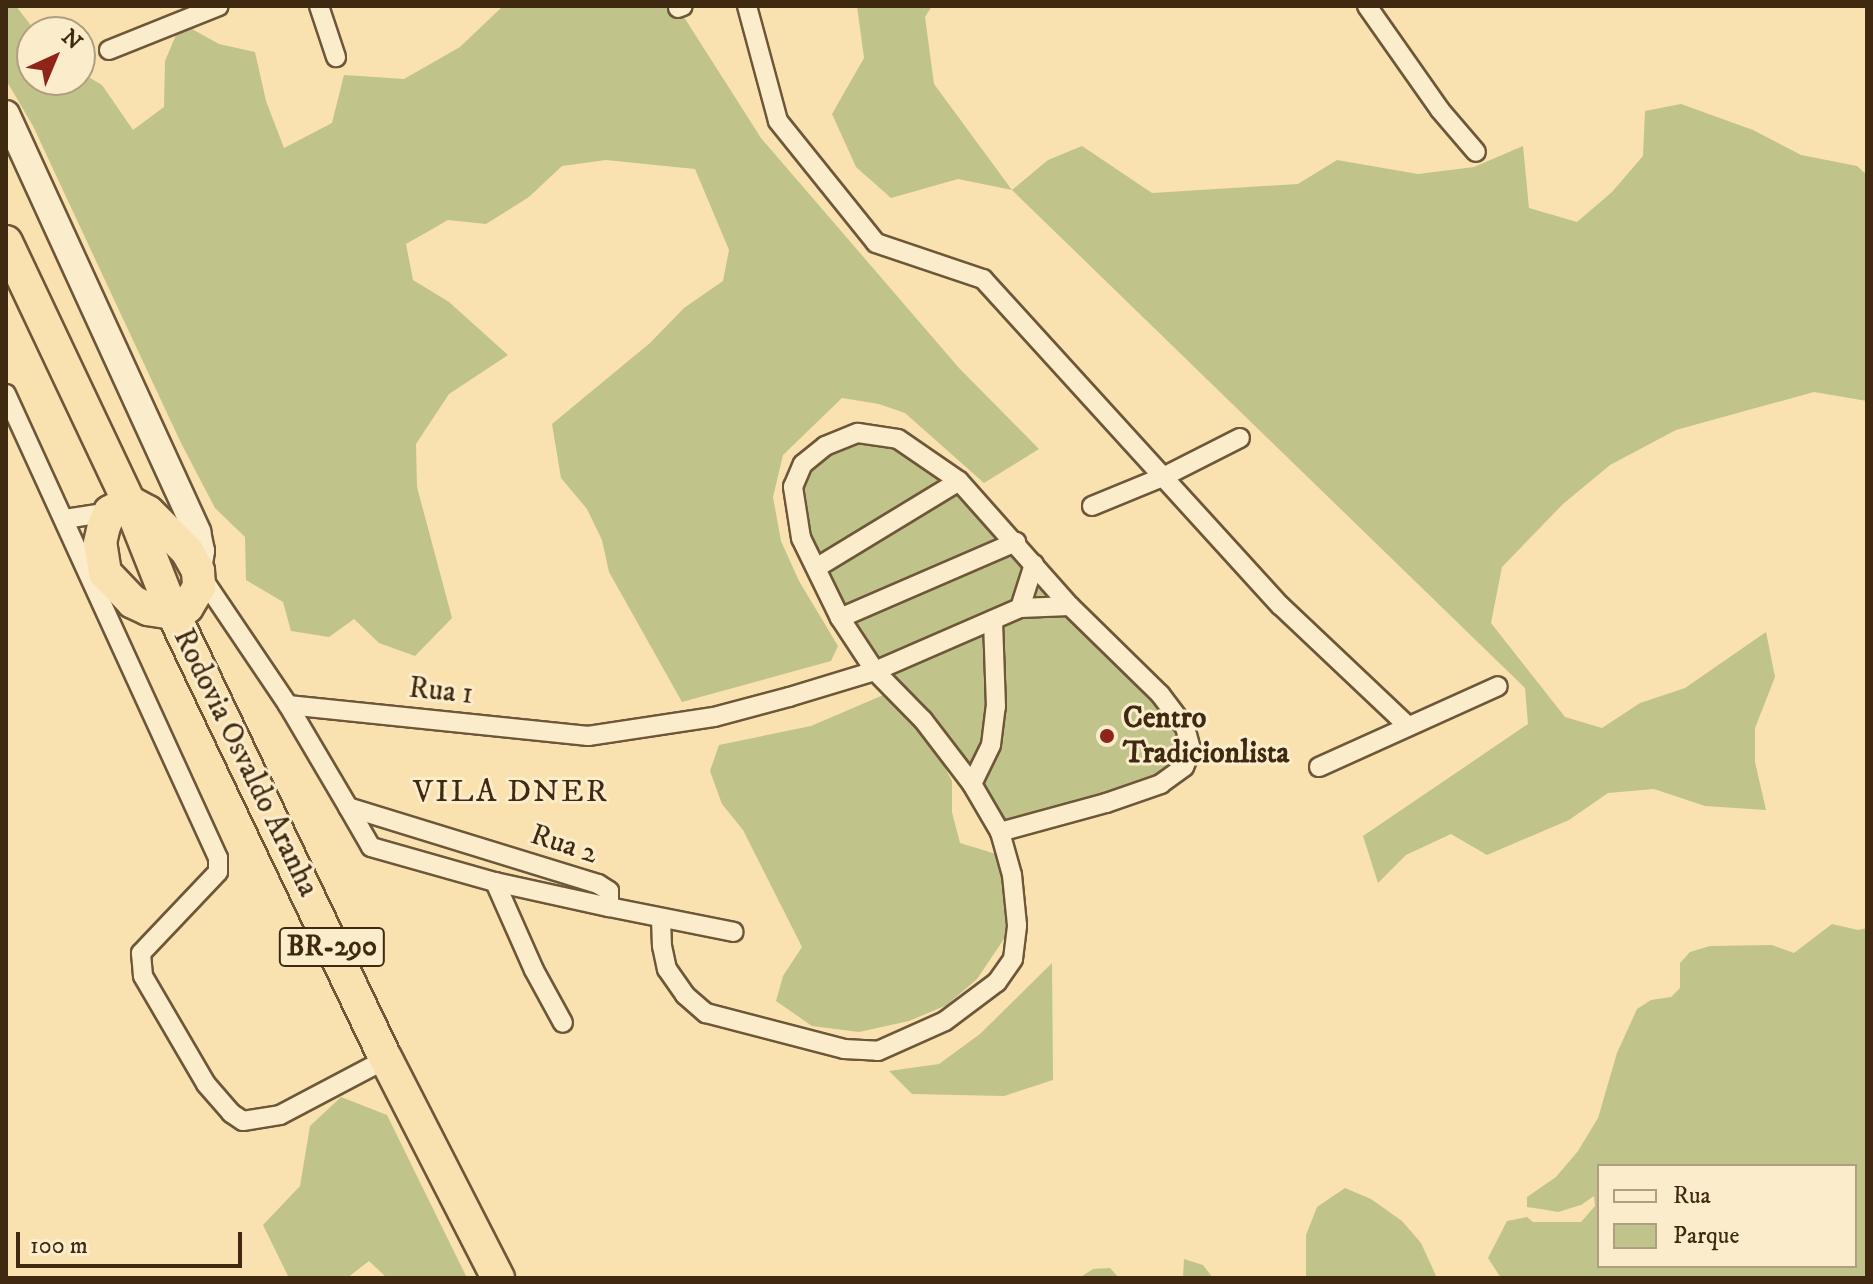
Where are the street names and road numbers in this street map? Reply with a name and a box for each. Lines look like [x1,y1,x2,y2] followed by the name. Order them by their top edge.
[164,623,326,903] street label: Rodovia Osvaldo Aranha
[407,671,475,713] street label: Rua 1
[526,817,602,873] street label: Rua 2
[278,923,386,971] road number: BR-290

